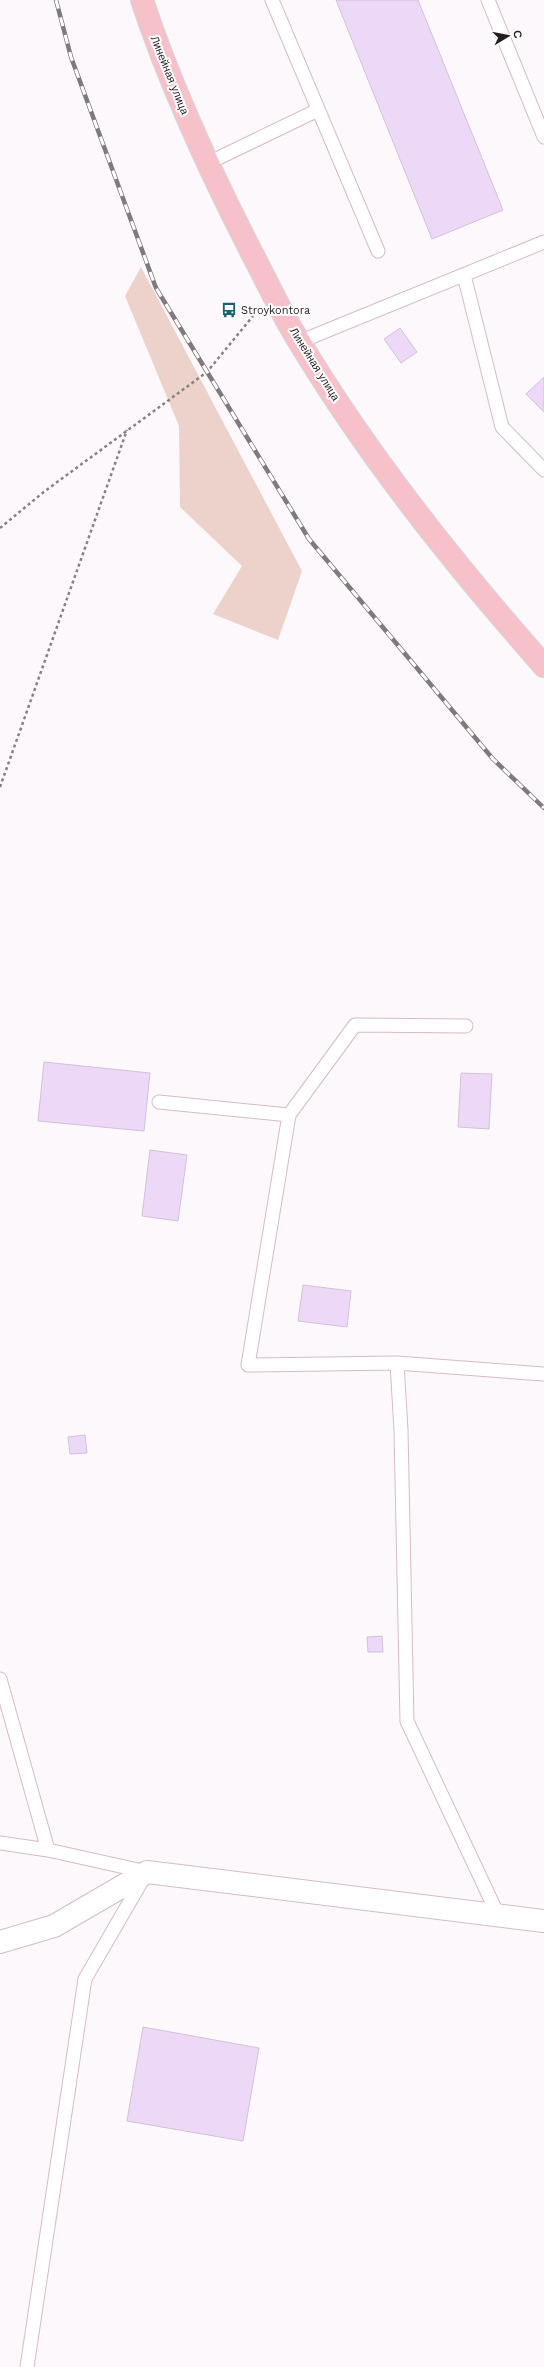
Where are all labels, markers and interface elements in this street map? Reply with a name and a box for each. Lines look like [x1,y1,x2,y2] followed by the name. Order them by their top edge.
[488,16,528,56] north arrow
[510,29,524,39] text: С
[148,34,192,117] street label: Линейная улица
[220,301,238,319] bus stop icon: Stroykontora
[241,304,310,317] place label: Stroykontora
[287,325,343,404] street label: Линейная улица

